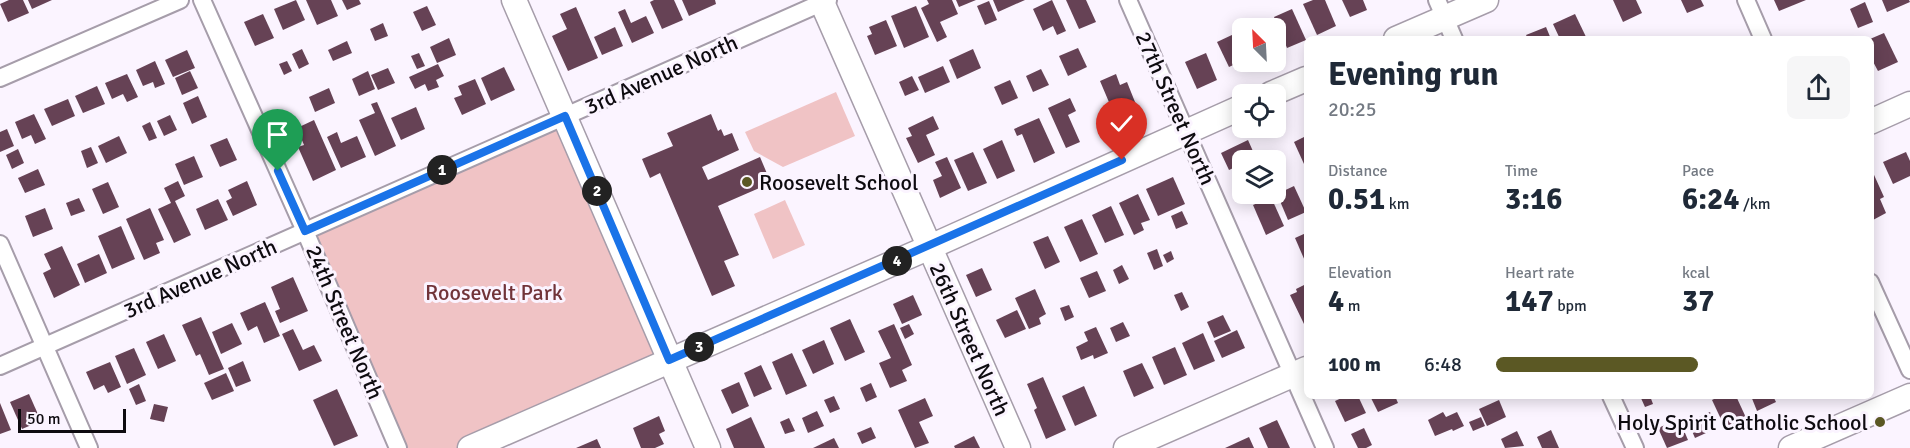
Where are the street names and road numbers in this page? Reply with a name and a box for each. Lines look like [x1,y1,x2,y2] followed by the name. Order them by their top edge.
[1130,27,1221,189] street label: 27th Street North
[581,29,742,120] street label: 3rd Avenue North
[120,233,281,324] street label: 3rd Avenue North
[300,241,389,403] street label: 24th Street North
[924,258,1015,420] street label: 26th Street North

